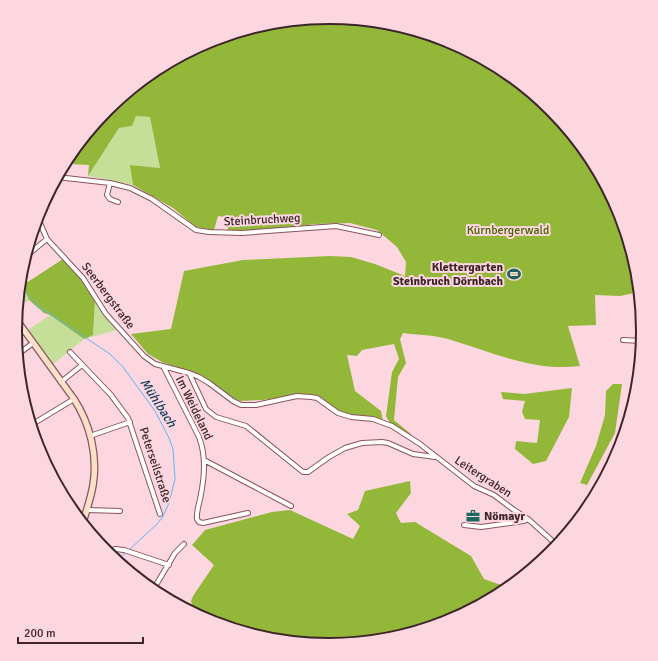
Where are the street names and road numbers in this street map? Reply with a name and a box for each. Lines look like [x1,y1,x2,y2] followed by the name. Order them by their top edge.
[223,211,301,229] street label: Steinbruchweg
[78,260,138,332] street label: Seerbergstraße
[172,373,216,443] street label: Im Weideland
[136,425,174,505] street label: Peterseilstraße
[452,453,514,501] street label: Leitergraben

